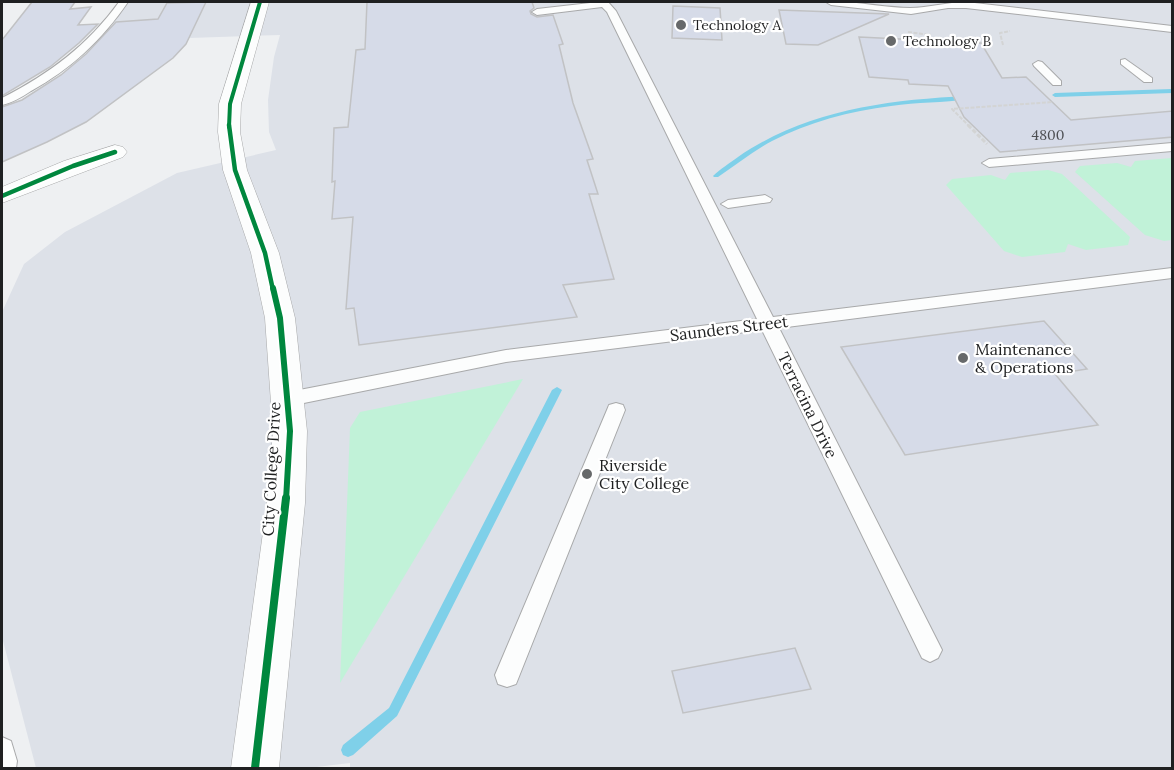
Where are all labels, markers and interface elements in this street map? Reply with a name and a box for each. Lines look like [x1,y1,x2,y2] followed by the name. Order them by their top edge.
[693,16,781,34] place label: Technology A
[674,18,688,32] marker: Technology A
[903,32,991,50] place label: Technology B
[884,34,898,48] marker: Technology B
[1032,126,1064,144] house number: 4800
[669,311,790,345] street label: Saunders Street
[975,339,1073,377] place label: Maintenance & Operations
[774,349,842,461] street label: Terracina Drive
[956,351,970,365] marker: Maintenance & Operations
[257,401,285,537] street label: City College Drive
[599,455,690,493] place label: Riverside City College
[580,467,594,481] marker: Riverside City College

